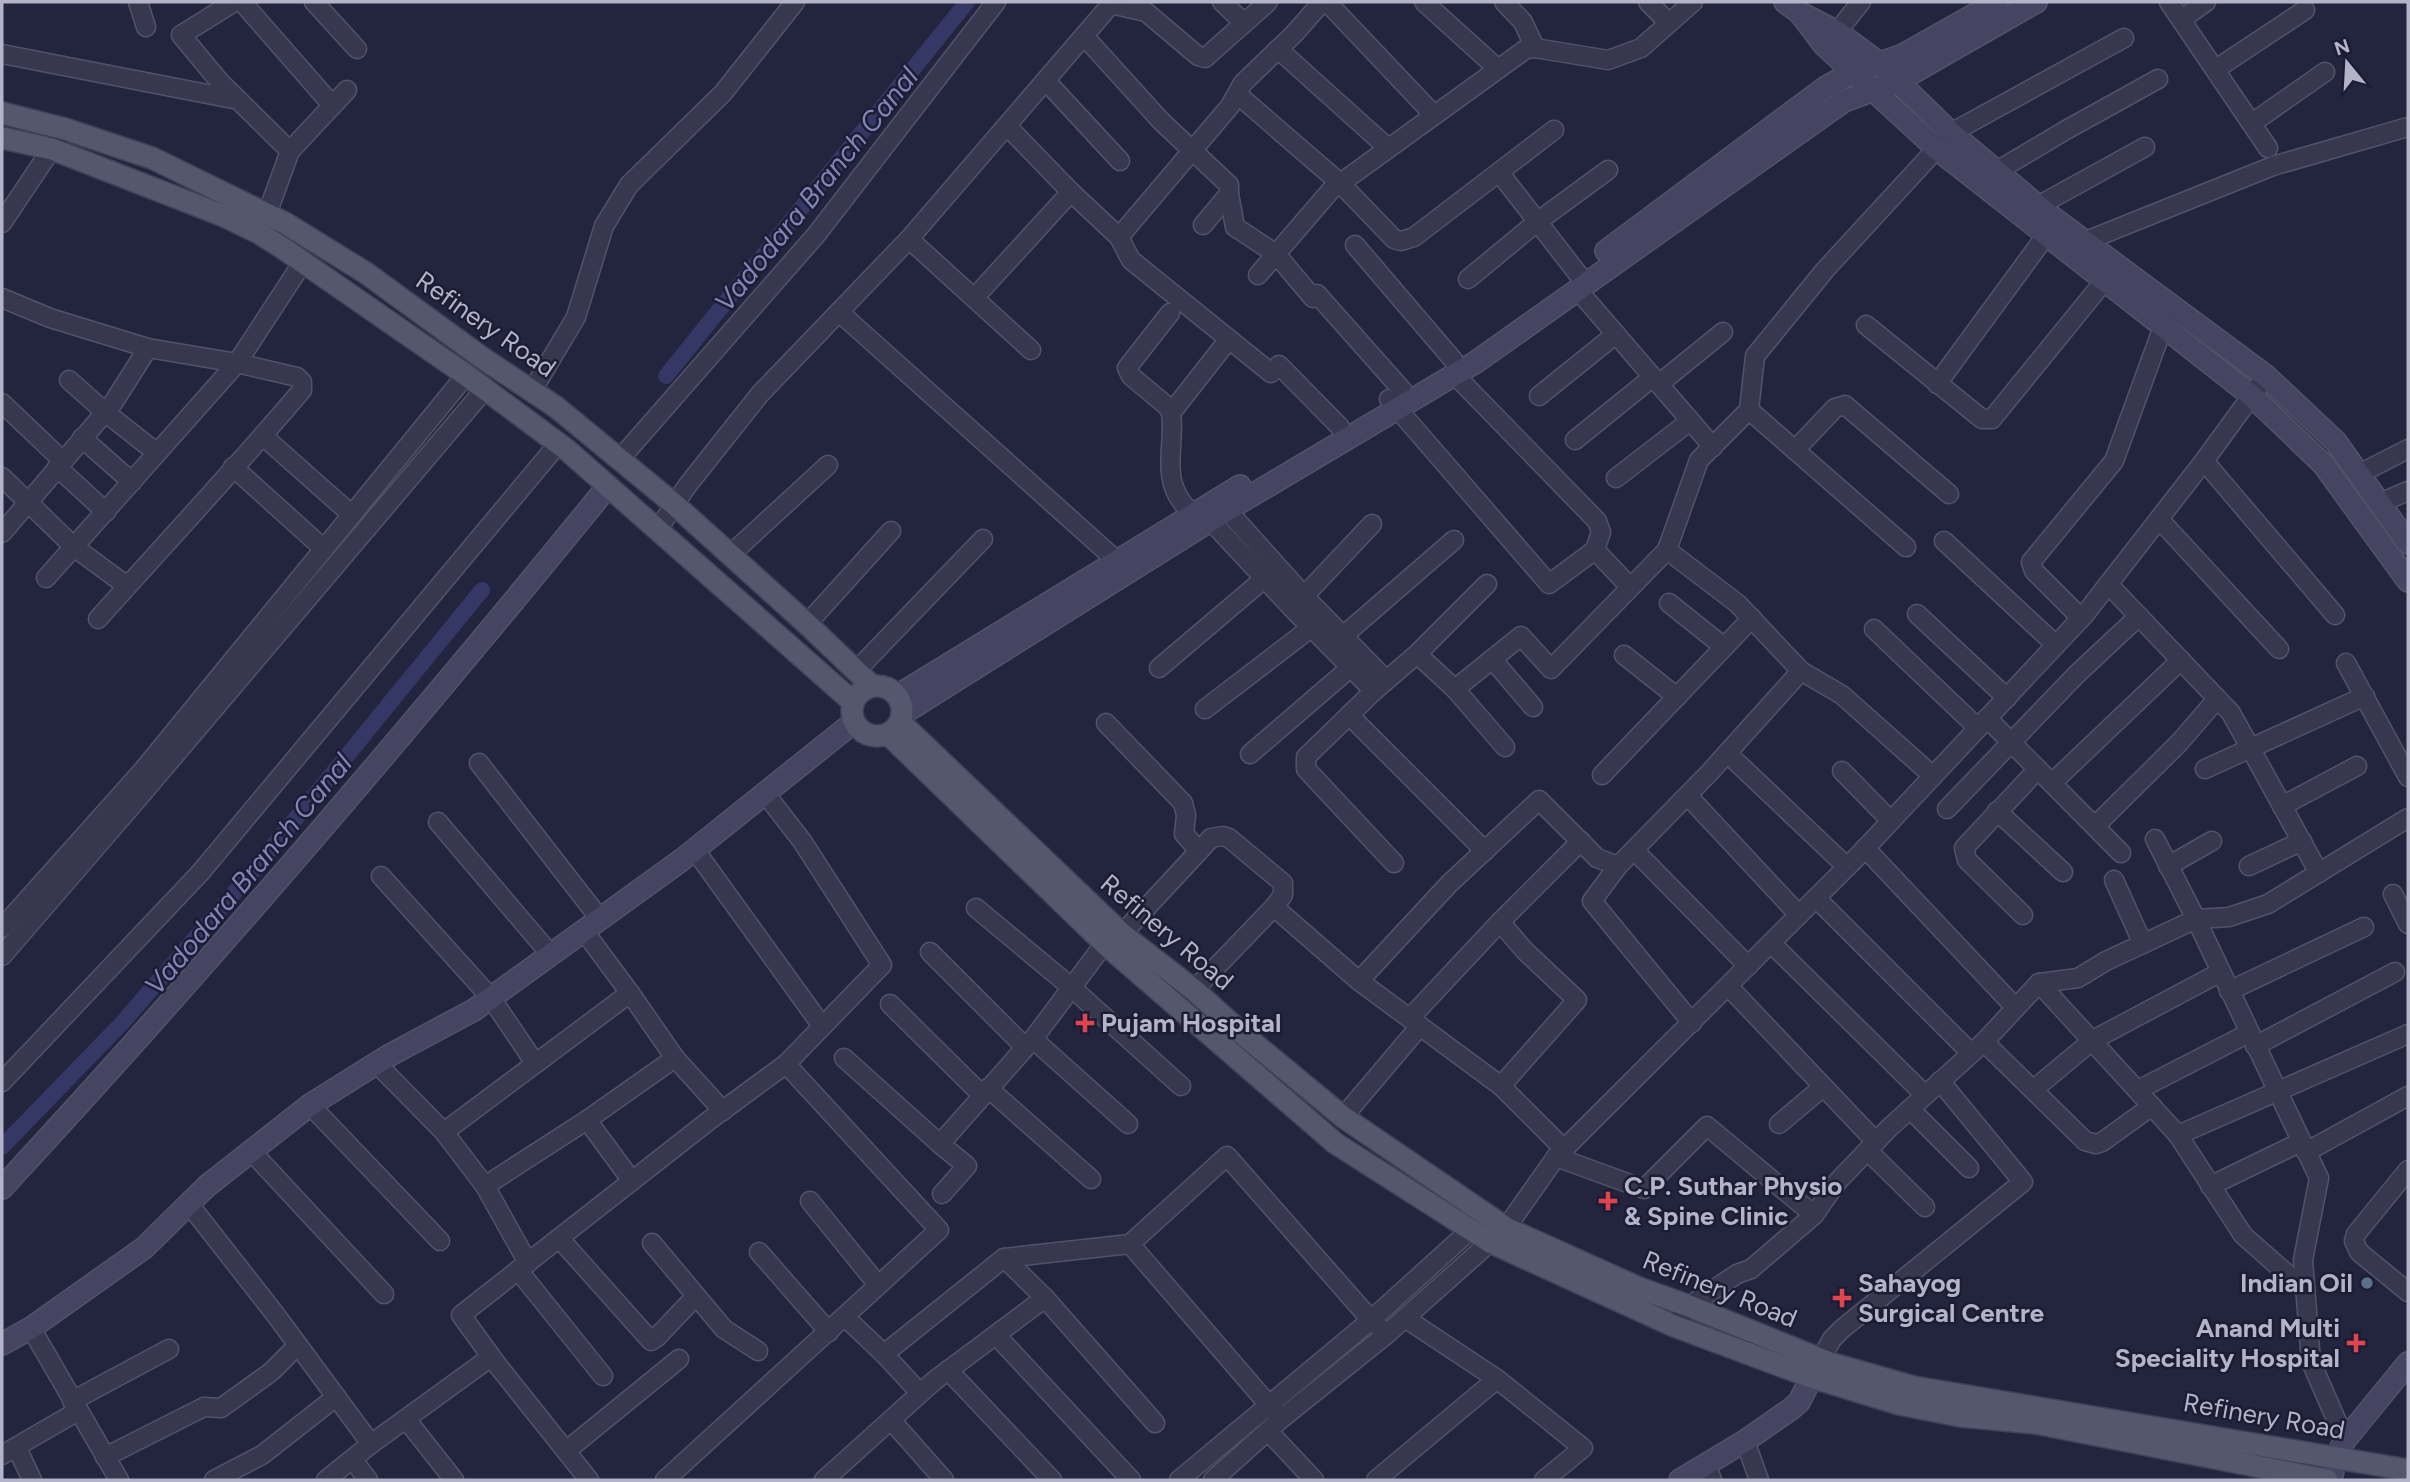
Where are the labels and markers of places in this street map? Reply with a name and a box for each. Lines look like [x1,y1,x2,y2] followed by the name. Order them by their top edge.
[1101,1007,1281,1039] place label: Pujam Hospital
[1075,1013,1095,1033] marker: Pujam Hospital
[1624,1170,1842,1232] place label: C.P. Suthar Physio & Spine Clinic
[1598,1191,1618,1211] marker: C.P. Suthar Physio & Spine Clinic
[1858,1267,2044,1329] place label: Sahayog Surgical Centre
[2240,1267,2353,1299] place label: Indian Oil
[2359,1275,2375,1291] marker: Indian Oil
[1832,1288,1852,1308] marker: Sahayog Surgical Centre
[2115,1312,2340,1374] place label: Anand Multi Speciality Hospital
[2346,1333,2366,1353] marker: Anand Multi Speciality Hospital

